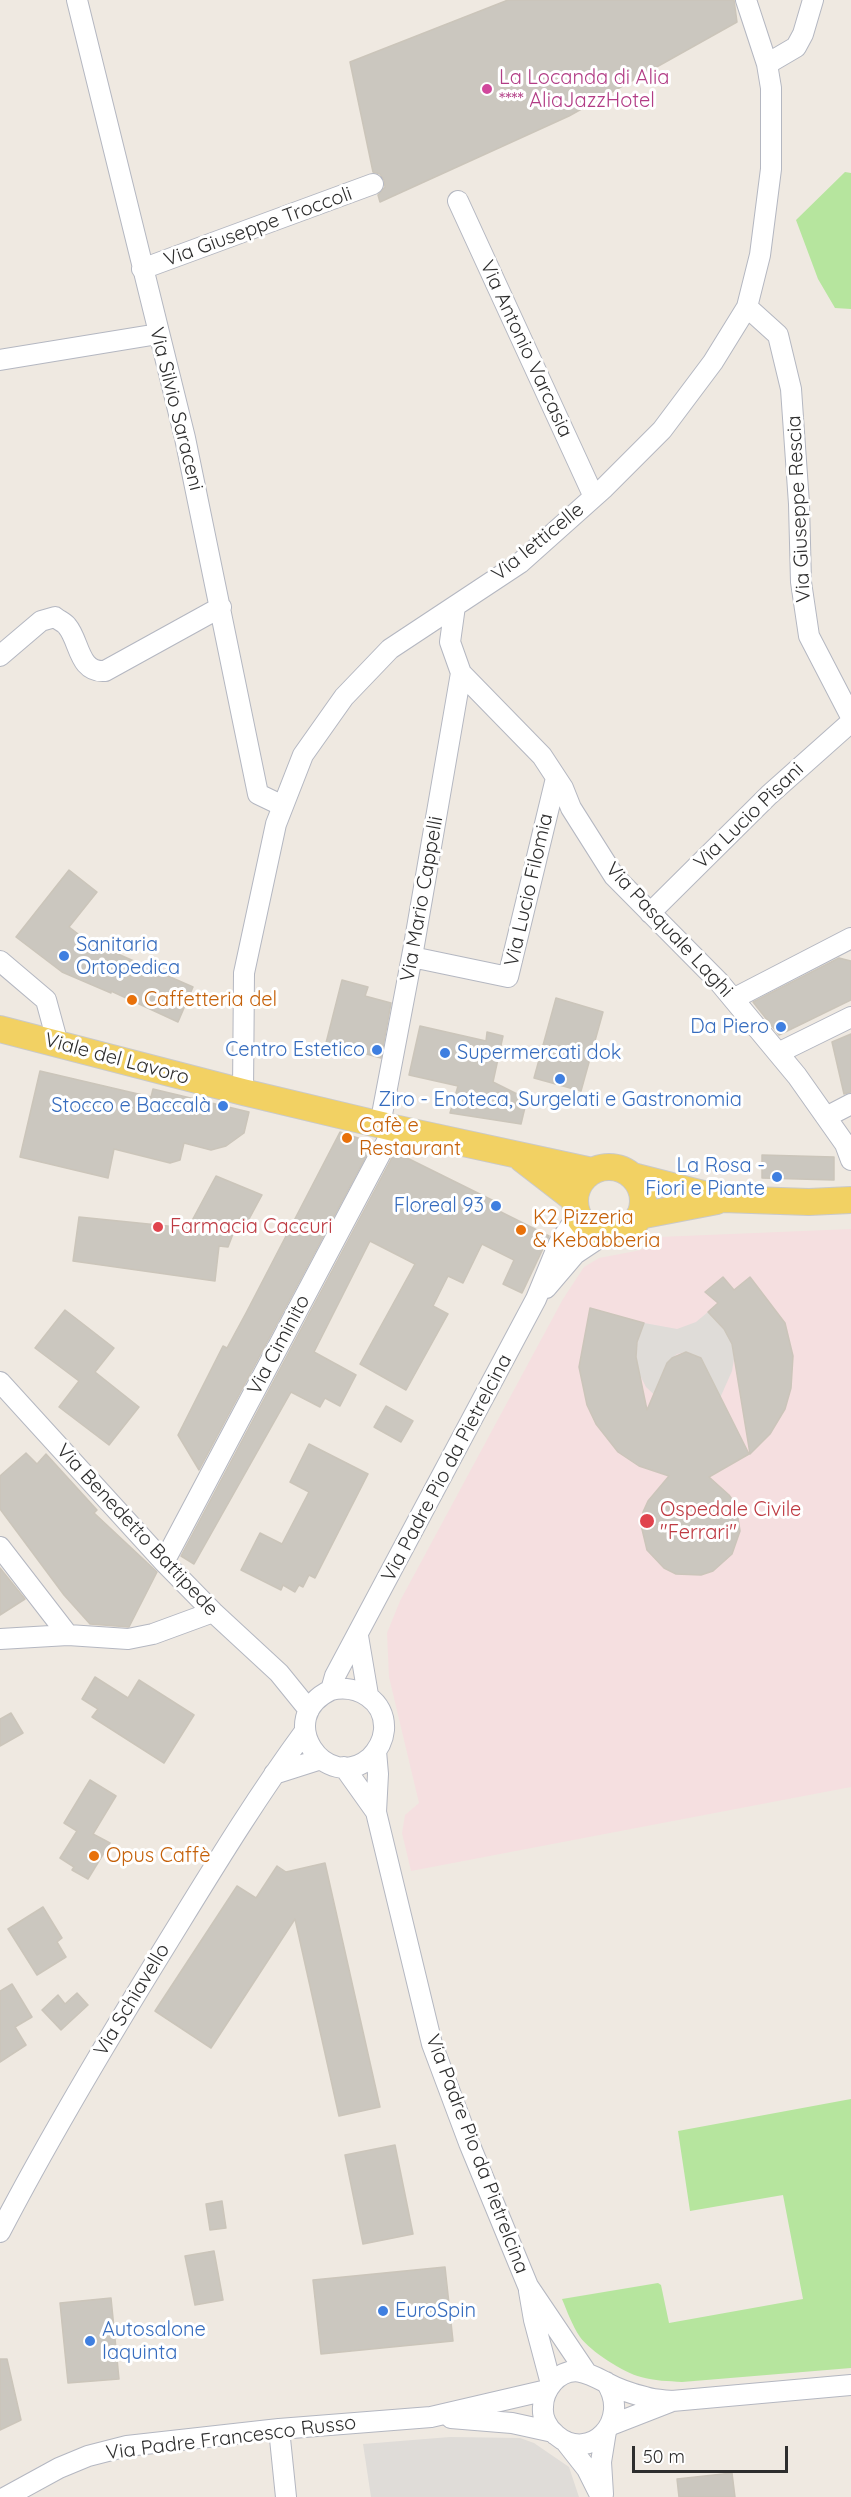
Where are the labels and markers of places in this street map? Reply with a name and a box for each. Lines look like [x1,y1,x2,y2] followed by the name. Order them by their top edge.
[499,66,669,113] place label: La Locanda di Alia **** AliaJazzHotel
[480,82,494,96] marker: La Locanda di Alia **** AliaJazzHotel
[76,933,180,980] place label: Sanitaria Ortopedica
[57,949,71,963] marker: Sanitaria Ortopedica
[144,988,277,1012] place label: Caffetteria del
[125,993,139,1007] marker: Caffetteria del
[690,1015,769,1039] place label: Da Piero
[774,1020,788,1034] marker: Da Piero
[225,1038,365,1062] place label: Centro Estetico
[457,1041,621,1065] place label: Supermercati dok
[370,1043,384,1057] marker: Centro Estetico
[438,1046,452,1060] marker: Supermercati dok
[553,1072,567,1086] marker: Ziro - Enoteca, Surgelati e Gastronomia
[378,1088,742,1112] place label: Ziro - Enoteca, Surgelati e Gastronomia
[51,1094,211,1118] place label: Stocco e Baccalà
[216,1099,230,1113] marker: Stocco e Baccalà
[359,1114,461,1161] place label: Cafè e Restaurant
[340,1131,354,1145] marker: Cafè e Restaurant
[645,1154,765,1201] place label: La Rosa - Fiori e Piante
[770,1170,784,1184] marker: La Rosa - Fiori e Piante
[394,1194,484,1218] place label: Floreal 93
[489,1199,503,1213] marker: Floreal 93
[533,1206,660,1253] place label: K2 Pizzeria & Kebabberia
[170,1215,333,1239] place label: Farmacia Caccuri
[151,1220,165,1234] marker: Farmacia Caccuri
[514,1223,528,1237] marker: K2 Pizzeria & Kebabberia
[660,1498,801,1545] place label: Ospedale Civile "Ferrari"
[638,1512,656,1530] marker: Ospedale Civile "Ferrari"
[106,1844,211,1868] place label: Opus Caffè
[87,1849,101,1863] marker: Opus Caffè
[395,2299,476,2323] place label: EuroSpin
[376,2304,390,2318] marker: EuroSpin
[102,2318,206,2365] place label: Autosalone Iaquinta
[83,2334,97,2348] marker: Autosalone Iaquinta

